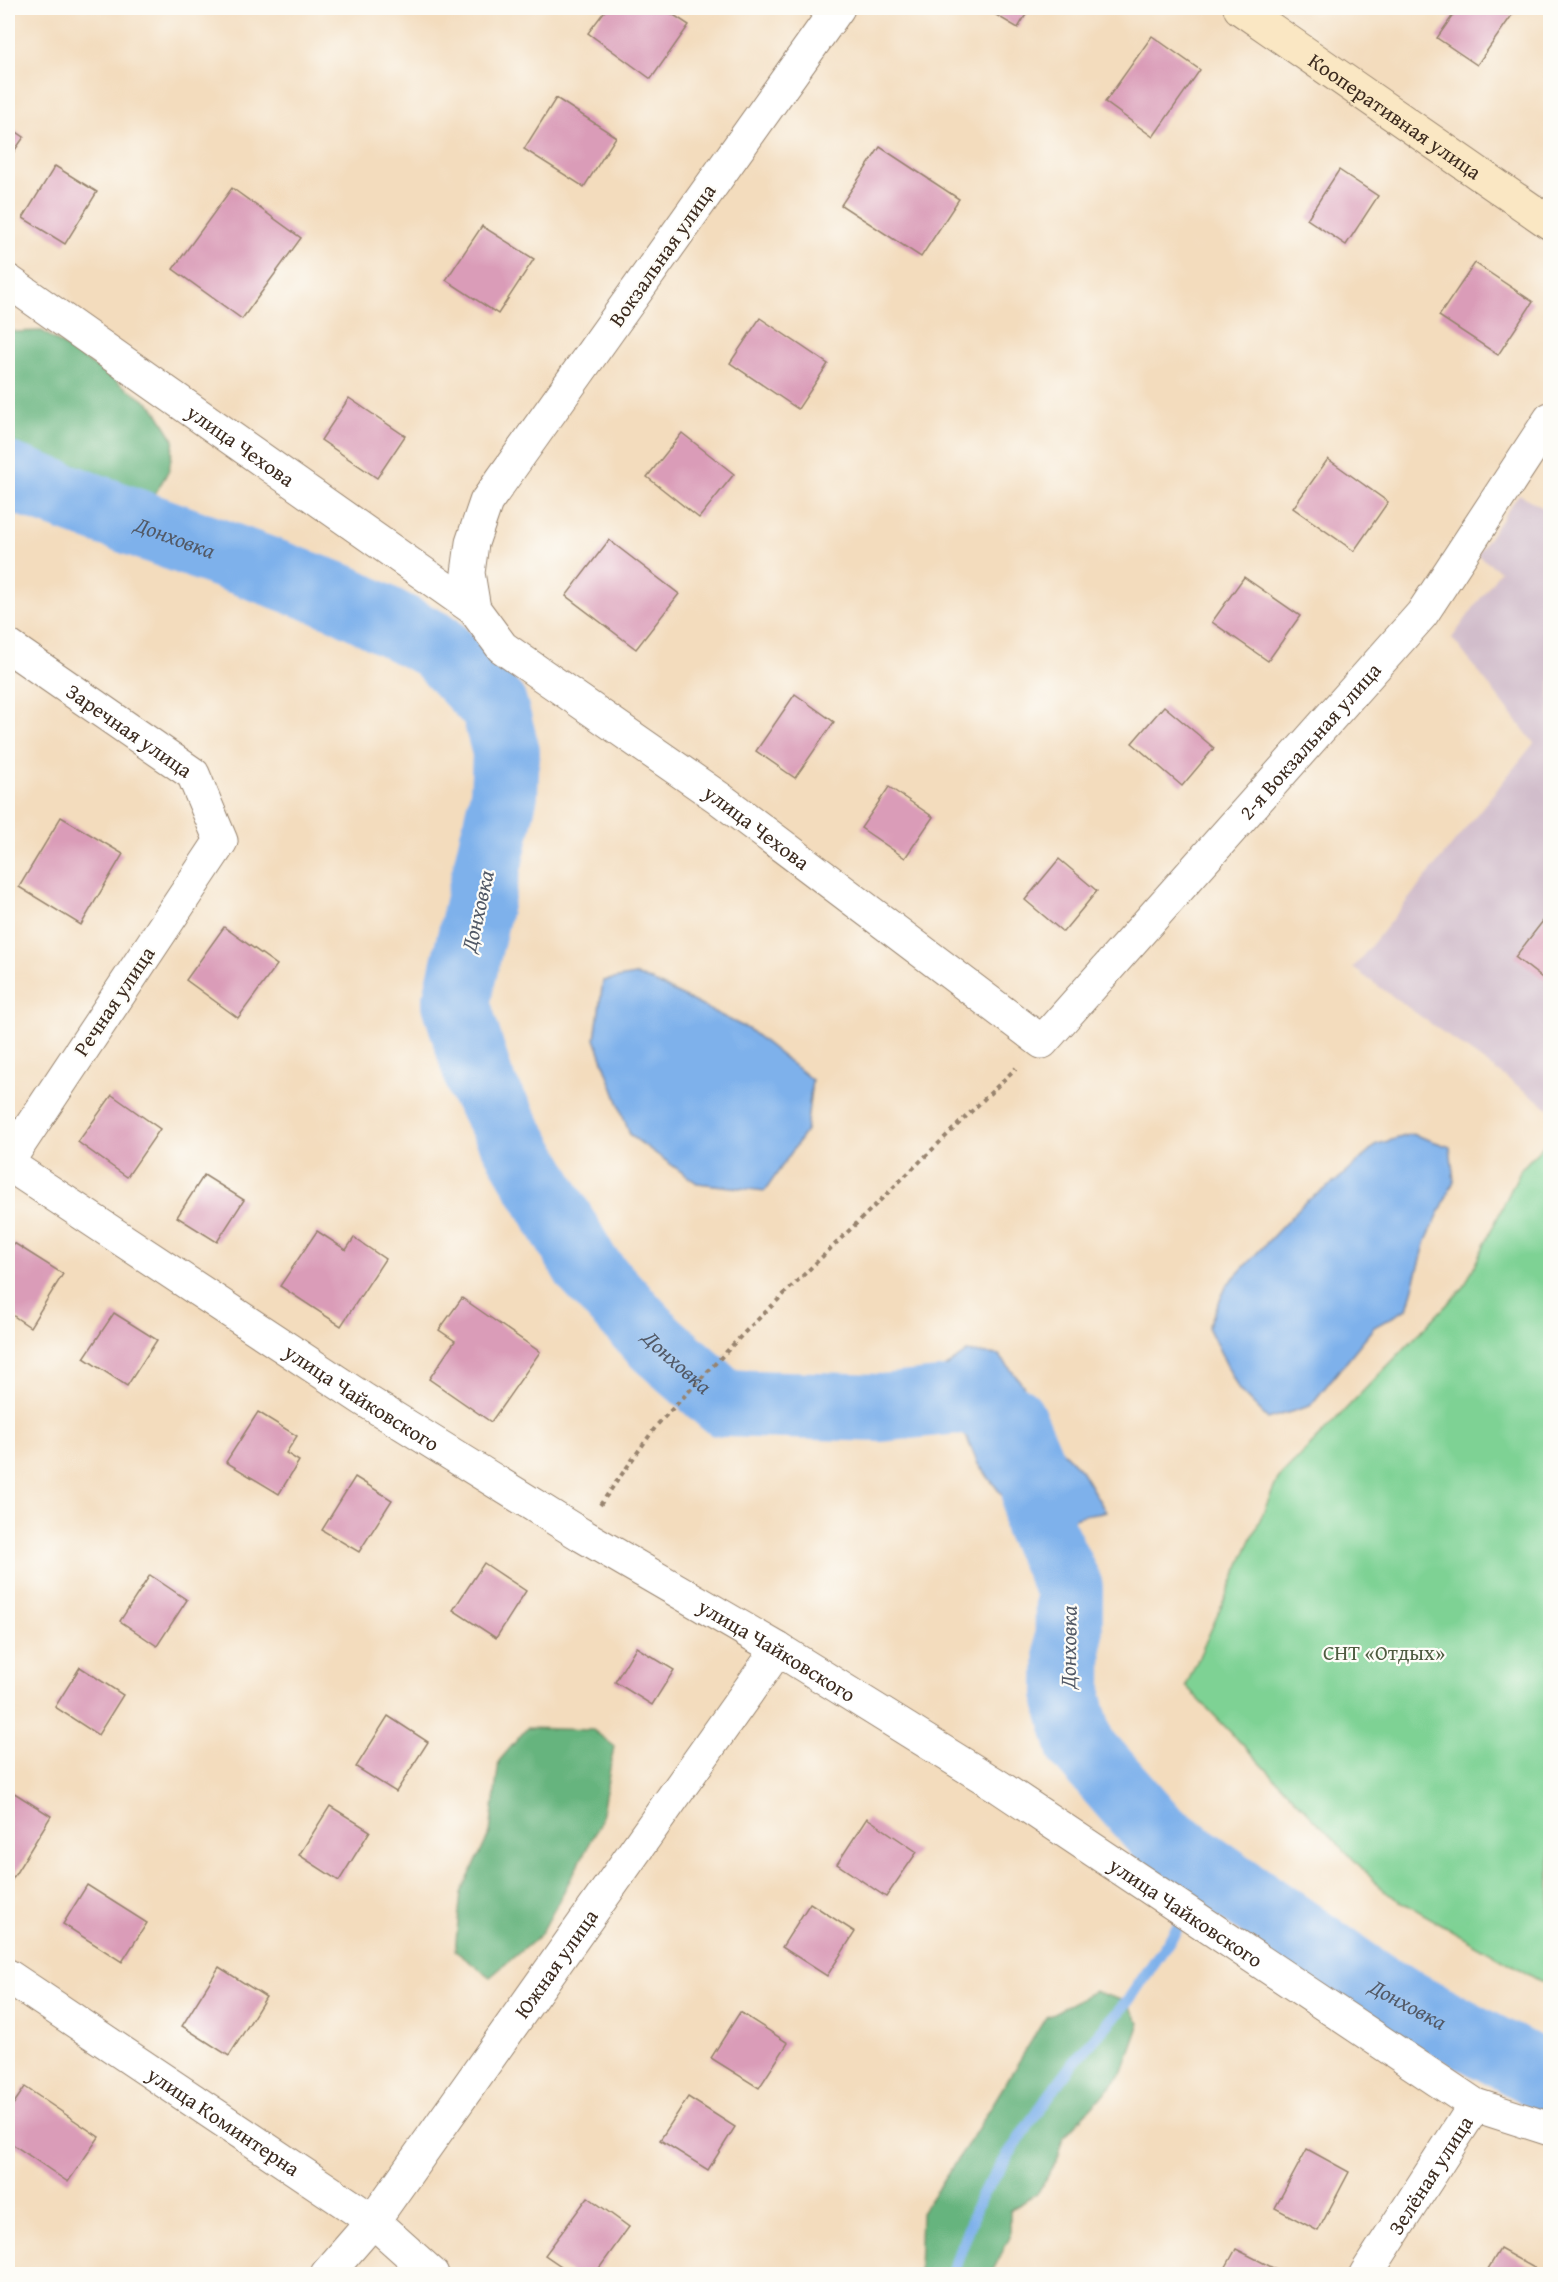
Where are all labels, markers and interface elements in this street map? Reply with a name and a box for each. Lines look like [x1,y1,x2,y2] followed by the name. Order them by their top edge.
[1302,45,1488,187] street label: Кооперативная улица
[601,177,723,333] street label: Вокзальная улица
[180,396,301,494] street label: улица Чехова
[129,507,220,566] water label: Донховка
[1231,655,1388,826] street label: 2-я Вокзальная улица
[60,676,199,785] street label: Заречная улица
[697,776,817,877] street label: улица Чехова
[452,867,502,957] water label: Донховка
[66,940,162,1062] street label: Речная улица
[634,1321,719,1401] water label: Донховка
[277,1335,446,1459] street label: улица Чайковского
[692,1590,862,1709] street label: улица Чайковского
[1051,1605,1085,1691] water label: Донховка
[1323,1637,1445,1668] park label: СНТ «Отдых»
[1102,1849,1269,1975] street label: улица Чайковского
[506,1902,605,2024] street label: Южная улица
[1362,1969,1453,2038] water label: Донховка
[140,2058,307,2183] street label: улица Коминтерна
[1380,2109,1480,2241] street label: Зелёная улица

